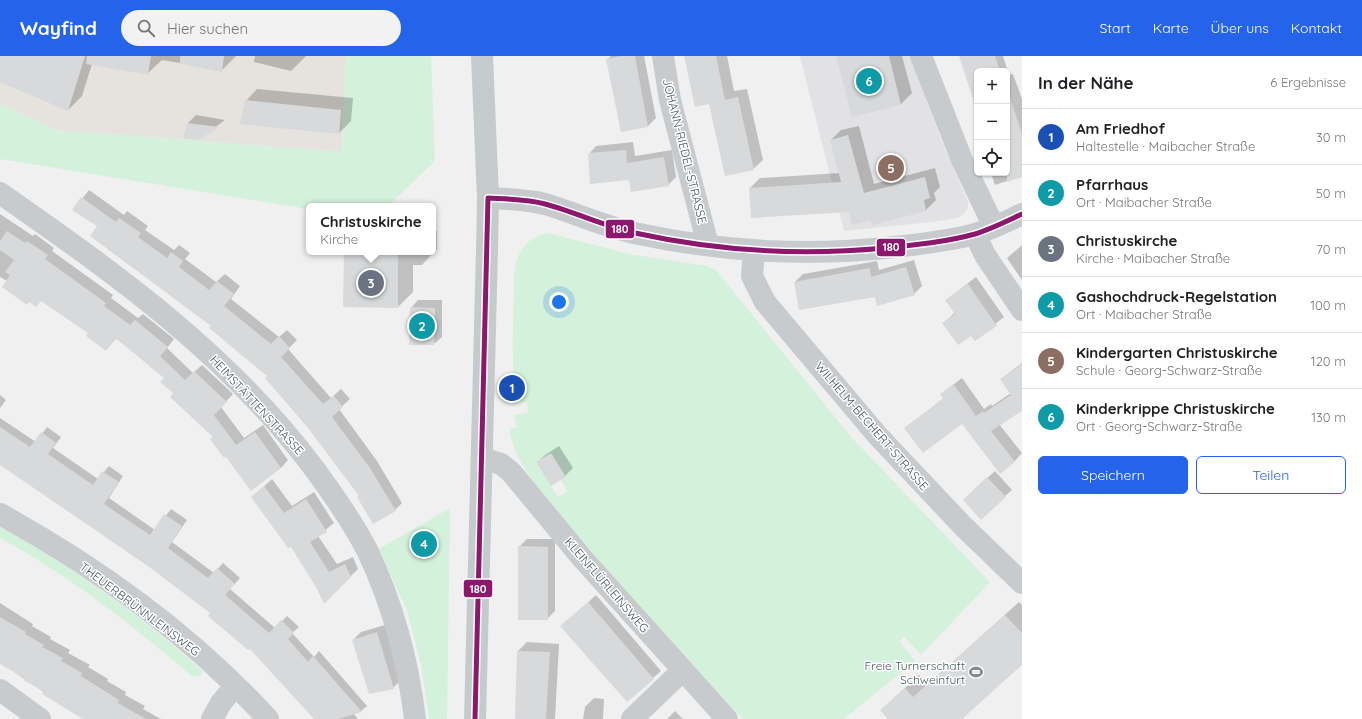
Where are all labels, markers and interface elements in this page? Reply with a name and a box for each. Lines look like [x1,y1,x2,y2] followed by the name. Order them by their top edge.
[121,10,401,46] search box
[20,16,97,40] text: Wayfind
[135,17,157,39] icon: search
[167,19,248,38] text: Hier suchen
[1099,19,1131,37] text: Start
[1153,19,1189,37] text: Karte
[1211,19,1269,37] text: Über uns
[1291,19,1342,37] text: Kontakt
[856,66,882,96] pin: 6
[974,68,1010,176] map controls
[974,68,1010,104] button: +
[1038,72,1134,93] text: In der Nähe
[1270,74,1346,90] text: 6 Ergebnisse
[660,77,710,225] street label: JOHANN-RIEDEL-STRASSE
[974,104,1010,140] button: −
[1076,119,1165,138] text: Am Friedhof
[1048,129,1054,145] text: 1
[1316,129,1346,145] text: 30 m
[1076,138,1255,154] text: Haltestelle · Maibacher Straße
[974,140,1010,176] button: locate
[878,153,904,183] pin: 5
[1076,175,1148,194] text: Pfarrhaus
[1047,185,1055,201] text: 2
[1316,185,1346,201] text: 50 m
[1076,194,1212,210] text: Ort · Maibacher Straße
[306,203,436,255] popup
[320,212,422,231] text: Christuskirche
[605,219,635,239] line badge: 180
[611,222,629,236] text: 180
[320,231,358,247] text: Kirche
[1076,231,1177,250] text: Christuskirche
[876,238,906,257] line badge: 180
[882,240,900,254] text: 180
[1048,241,1054,257] text: 3
[1316,241,1346,257] text: 70 m
[1076,250,1230,266] text: Kirche · Maibacher Straße
[358,268,384,298] pin: 3
[1076,287,1277,306] text: Gashochdruck-Regelstation
[549,292,569,312] your location
[1047,297,1055,313] text: 4
[1310,297,1346,313] text: 100 m
[1076,306,1212,322] text: Ort · Maibacher Straße
[409,311,435,341] pin: 2
[1076,343,1278,362] text: Kindergarten Christuskirche
[207,352,307,458] street label: HEIMSTÄTTENSTRASSE
[1047,353,1055,369] text: 5
[1311,353,1346,369] text: 120 m
[812,359,932,493] street label: WILHELM-BECHERT-STRASSE
[1076,362,1262,378] text: Schule · Georg-Schwarz-Straße
[499,373,525,403] pin: 1
[1076,399,1275,418] text: Kinderkrippe Christuskirche
[1047,409,1055,425] text: 6
[1311,409,1346,425] text: 130 m
[1076,418,1242,434] text: Ort · Georg-Schwarz-Straße
[1038,456,1188,494] button: Speichern
[1196,456,1346,494] button: Teilen
[411,529,437,559] pin: 4
[562,534,652,636] street label: KLEINFLÜRLEINSWEG
[77,559,203,659] street label: THEUERBRÜNNLEINSWEG
[463,579,493,598] line badge: 180
[469,582,487,596] text: 180
[865,658,965,687] place label: Freie Turnerschaft Schweinfurt
[968,664,984,680] sports icon: Freie Turnerschaft Schweinfurt

